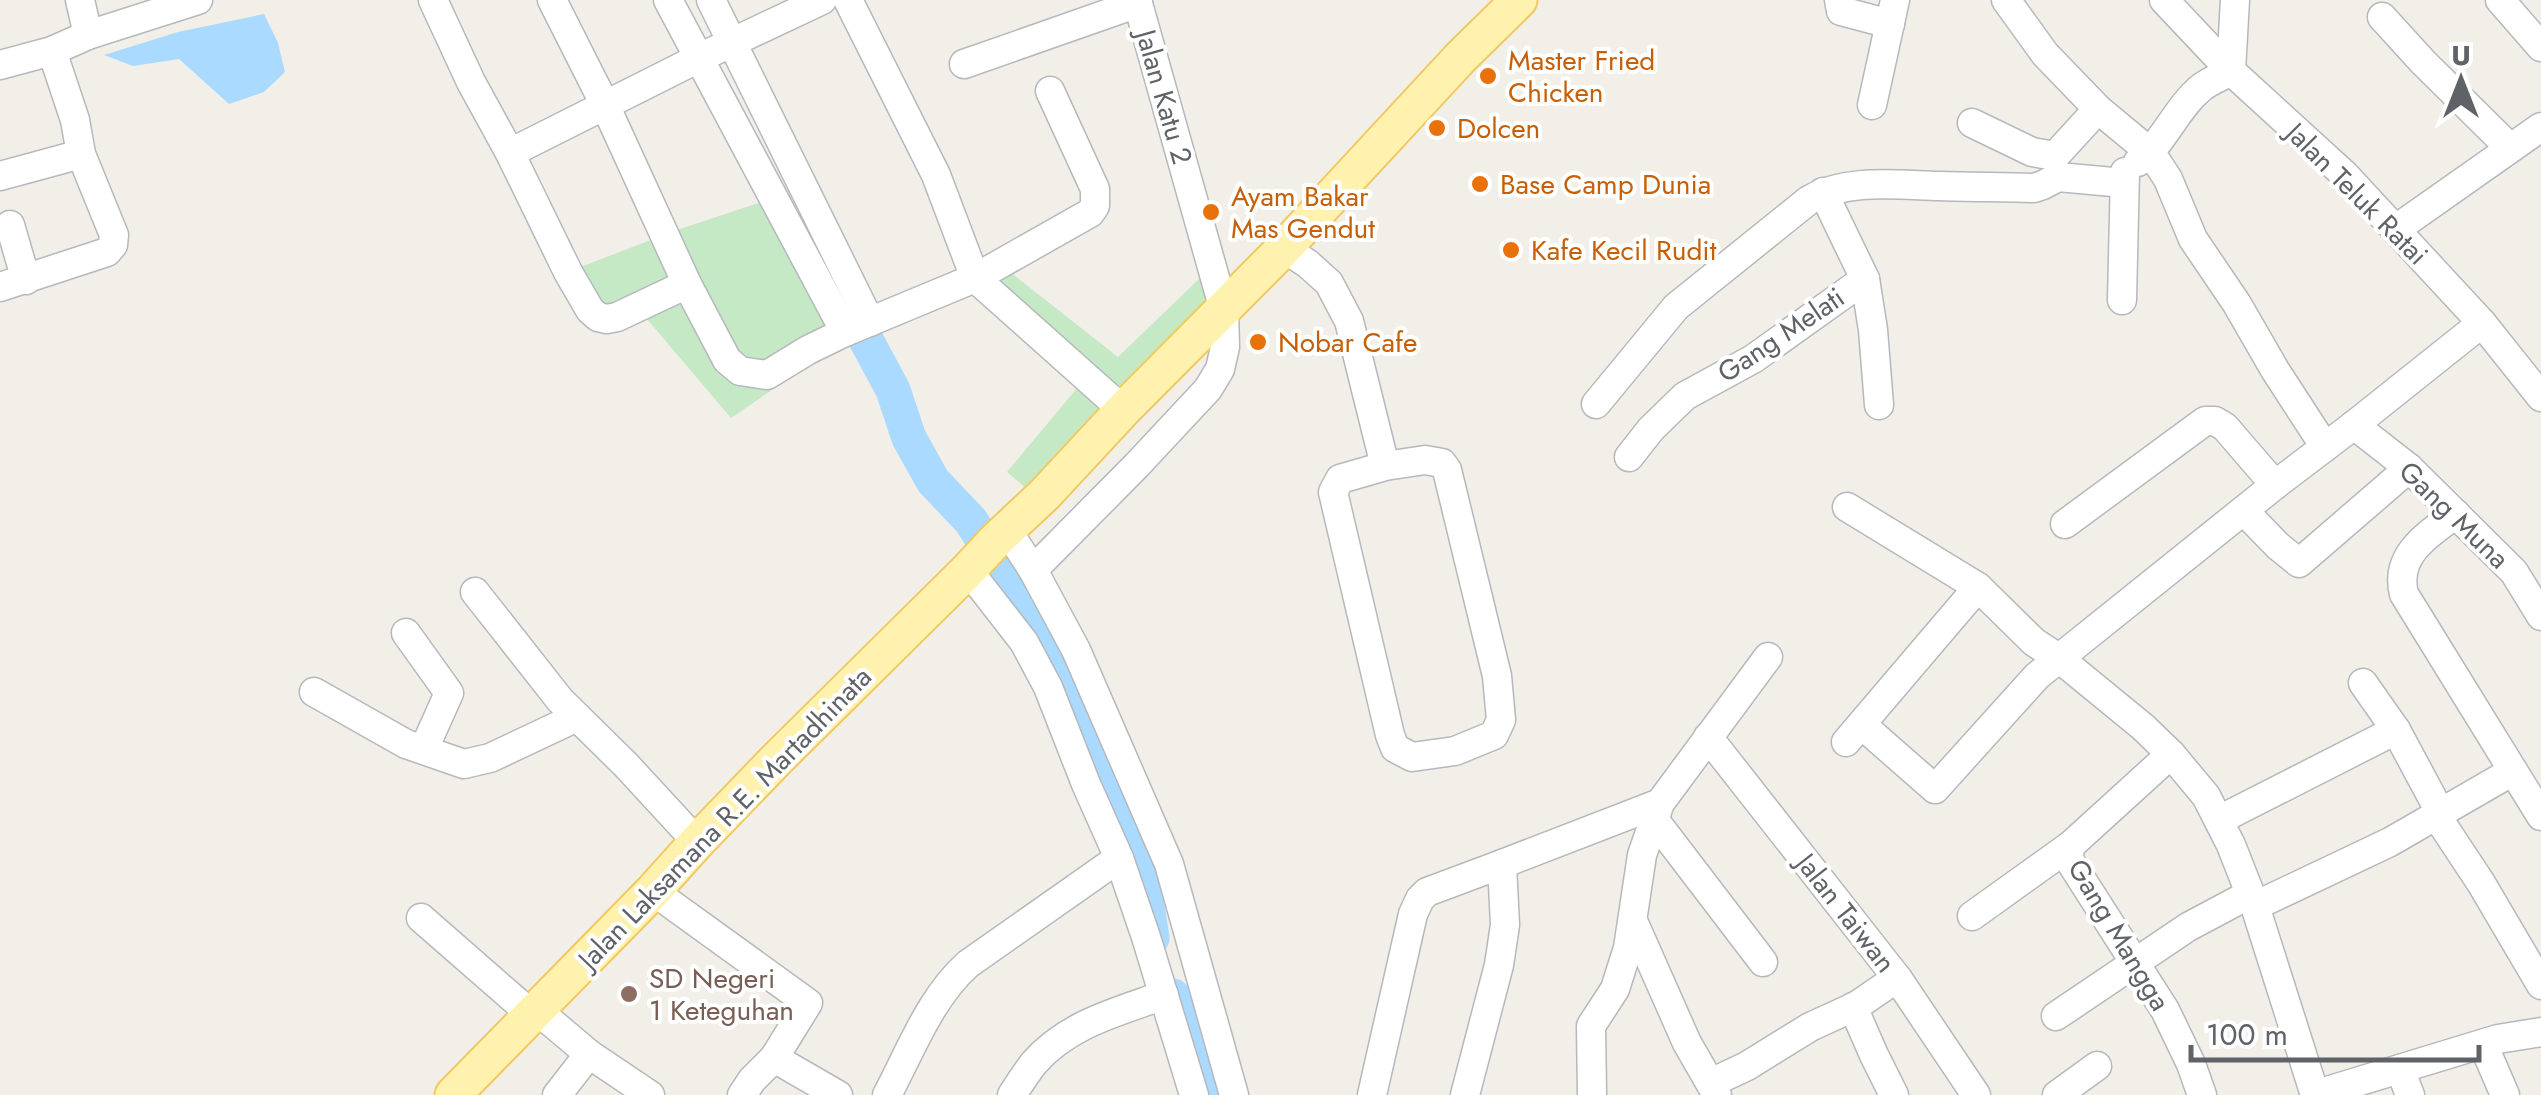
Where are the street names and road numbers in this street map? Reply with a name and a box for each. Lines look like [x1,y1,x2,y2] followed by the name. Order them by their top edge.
[1124,21,1203,169] street label: Jalan Katu 2
[2274,111,2437,274] street label: Jalan Teluk Ratai
[1709,277,1853,393] street label: Gang Melati
[2389,452,2519,578] street label: Gang Muna
[566,657,881,981] street label: Jalan Laksamana R.E. Martadhinata
[1784,842,1906,981] street label: Jalan Taiwan
[2058,851,2180,1019] street label: Gang Mangga

